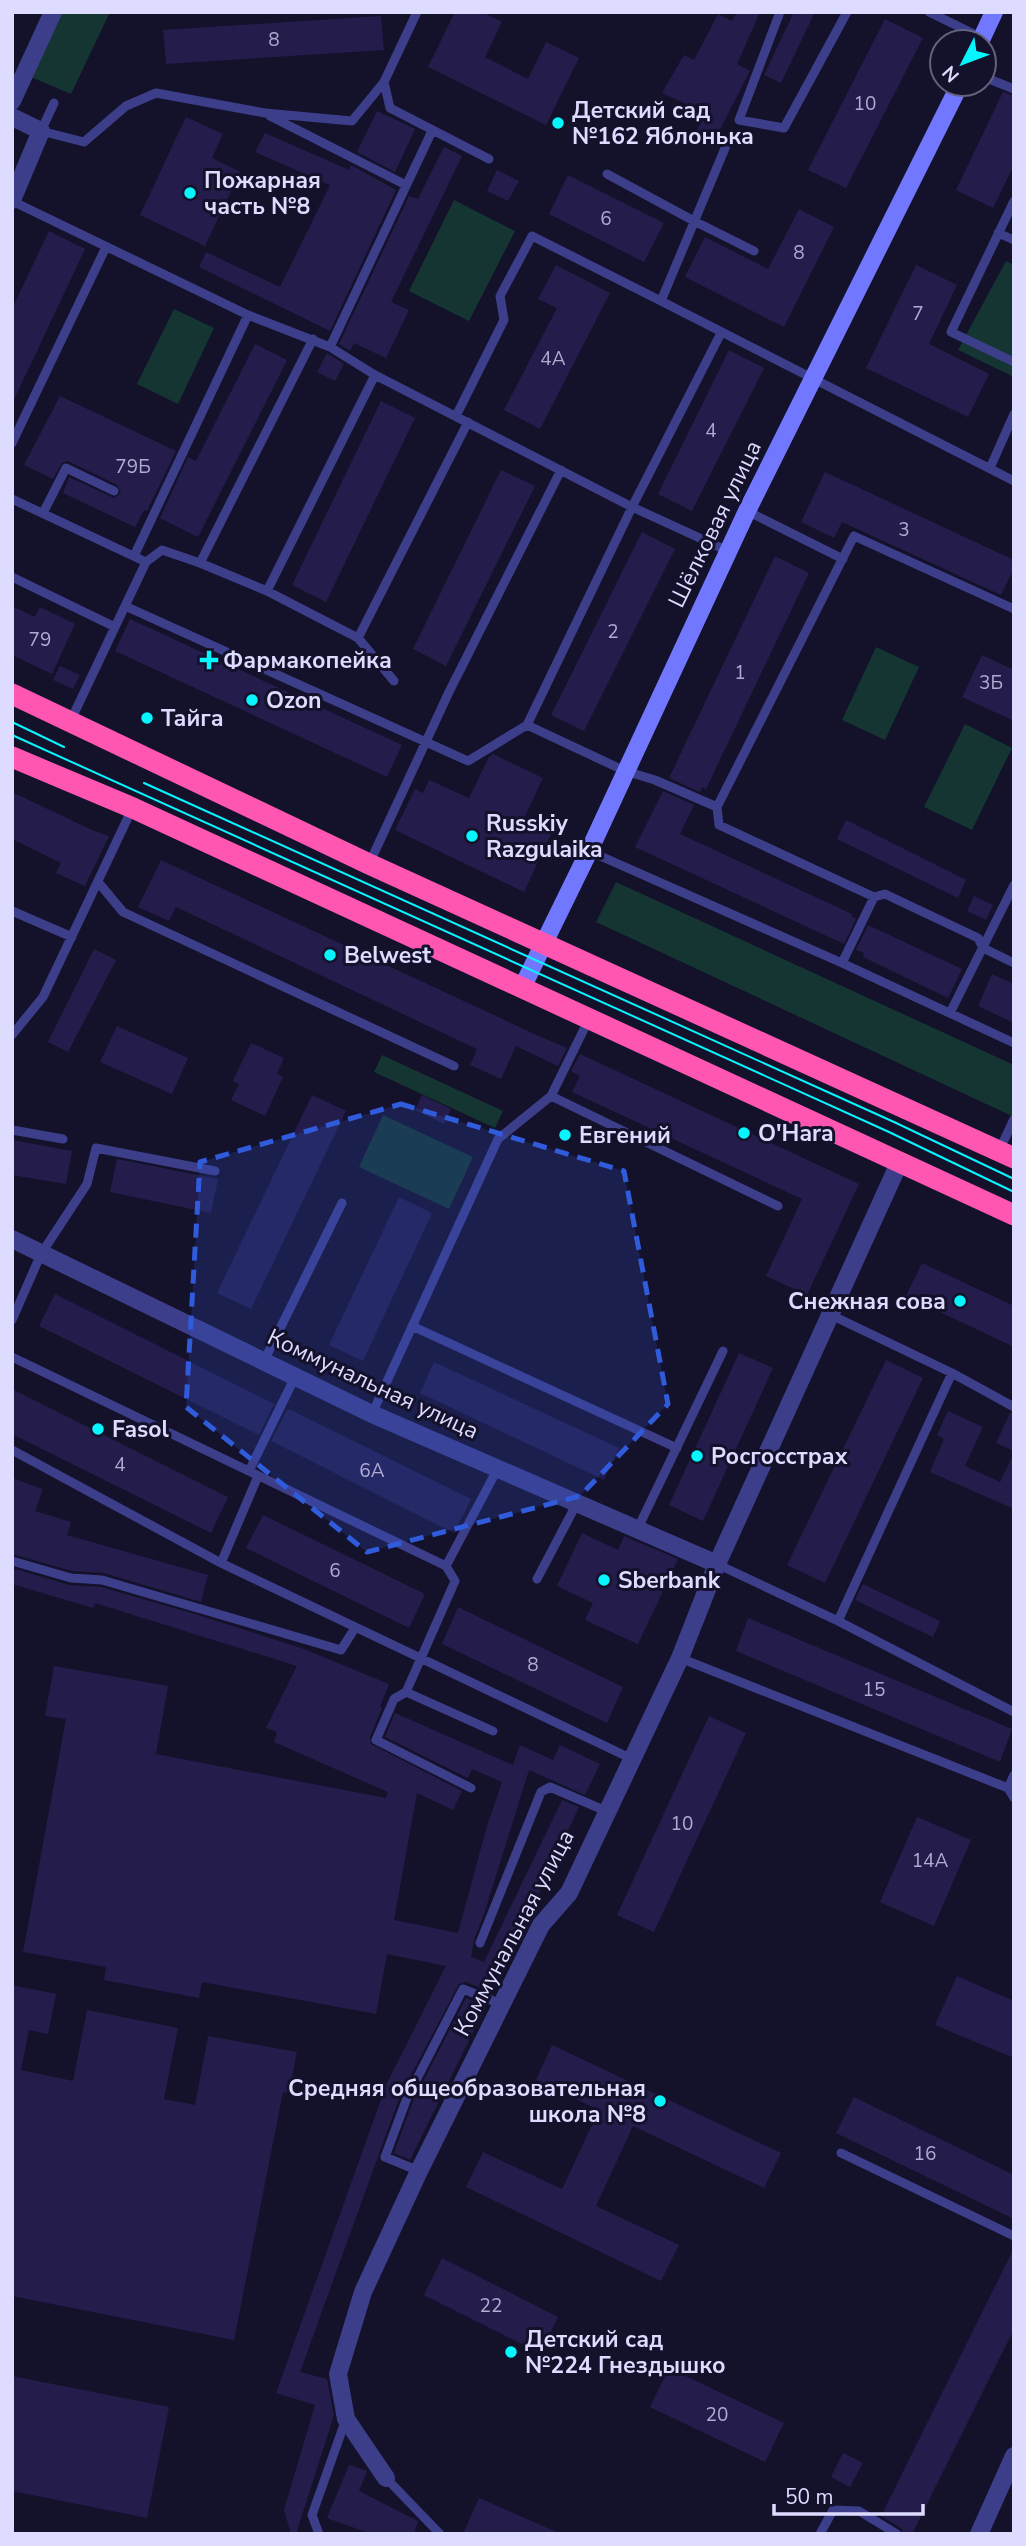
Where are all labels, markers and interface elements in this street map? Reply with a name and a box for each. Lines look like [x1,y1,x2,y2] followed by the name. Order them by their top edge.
[268,27,280,53] house number: 8
[928,28,998,98] north arrow
[937,60,966,88] text: N
[854,91,876,117] house number: 10
[572,95,754,152] place label: Детский сад №162 Яблонька
[550,115,566,131] marker: Детский сад №162 Яблонька
[204,165,321,222] place label: Пожарная часть №8
[182,185,198,201] marker: Пожарная часть №8
[600,206,612,232] house number: 6
[793,240,805,266] house number: 8
[912,301,924,327] house number: 7
[540,346,566,372] house number: 4А
[705,418,717,444] house number: 4
[661,435,769,613] street label: Шёлковая улица
[115,454,151,480] house number: 79Б
[898,517,910,543] house number: 3
[607,619,619,645] house number: 2
[29,627,51,653] house number: 79
[223,645,392,676] place label: Фармакопейка
[201,652,217,668] marker: Фармакопейка
[734,660,746,686] house number: 1
[979,670,1003,696] house number: 3Б
[266,685,321,716] place label: Ozon
[244,692,260,708] marker: Ozon
[161,703,224,734] place label: Тайга
[139,710,155,726] marker: Тайга
[486,808,603,865] place label: Russkiy Razgulaika
[464,828,480,844] marker: Russkiy Razgulaika
[344,940,431,971] place label: Belwest
[322,947,338,963] marker: Belwest
[758,1118,833,1149] place label: O'Hara
[579,1120,671,1151] place label: Евгений
[736,1125,752,1141] marker: O'Hara
[557,1127,573,1143] marker: Евгений
[788,1286,946,1317] place label: Снежная сова
[952,1293,968,1309] marker: Снежная сова
[262,1321,484,1447] street label: Коммунальная улица
[112,1414,170,1445] place label: Fasol
[90,1421,106,1437] marker: Fasol
[711,1441,848,1472] place label: Росгосстрах
[689,1448,705,1464] marker: Росгосстрах
[114,1452,126,1478] house number: 4
[359,1458,385,1484] house number: 6А
[329,1558,341,1584] house number: 6
[618,1565,721,1596] place label: Sberbank
[596,1572,612,1588] marker: Sberbank
[527,1652,539,1678] house number: 8
[863,1677,885,1703] house number: 15
[671,1811,693,1837] house number: 10
[446,1824,582,2042] street label: Коммунальная улица
[912,1848,948,1874] house number: 14А
[288,2073,646,2130] place label: Средняя общеобразовательная школа №8
[652,2093,668,2109] marker: Средняя общеобразовательная школа №8
[914,2141,936,2167] house number: 16
[480,2293,502,2319] house number: 22
[525,2324,726,2381] place label: Детский сад №224 Гнездышко
[503,2344,519,2360] marker: Детский сад №224 Гнездышко
[706,2402,728,2428] house number: 20
[774,2472,923,2516] scale bar
[785,2483,834,2511] text: 50 m

